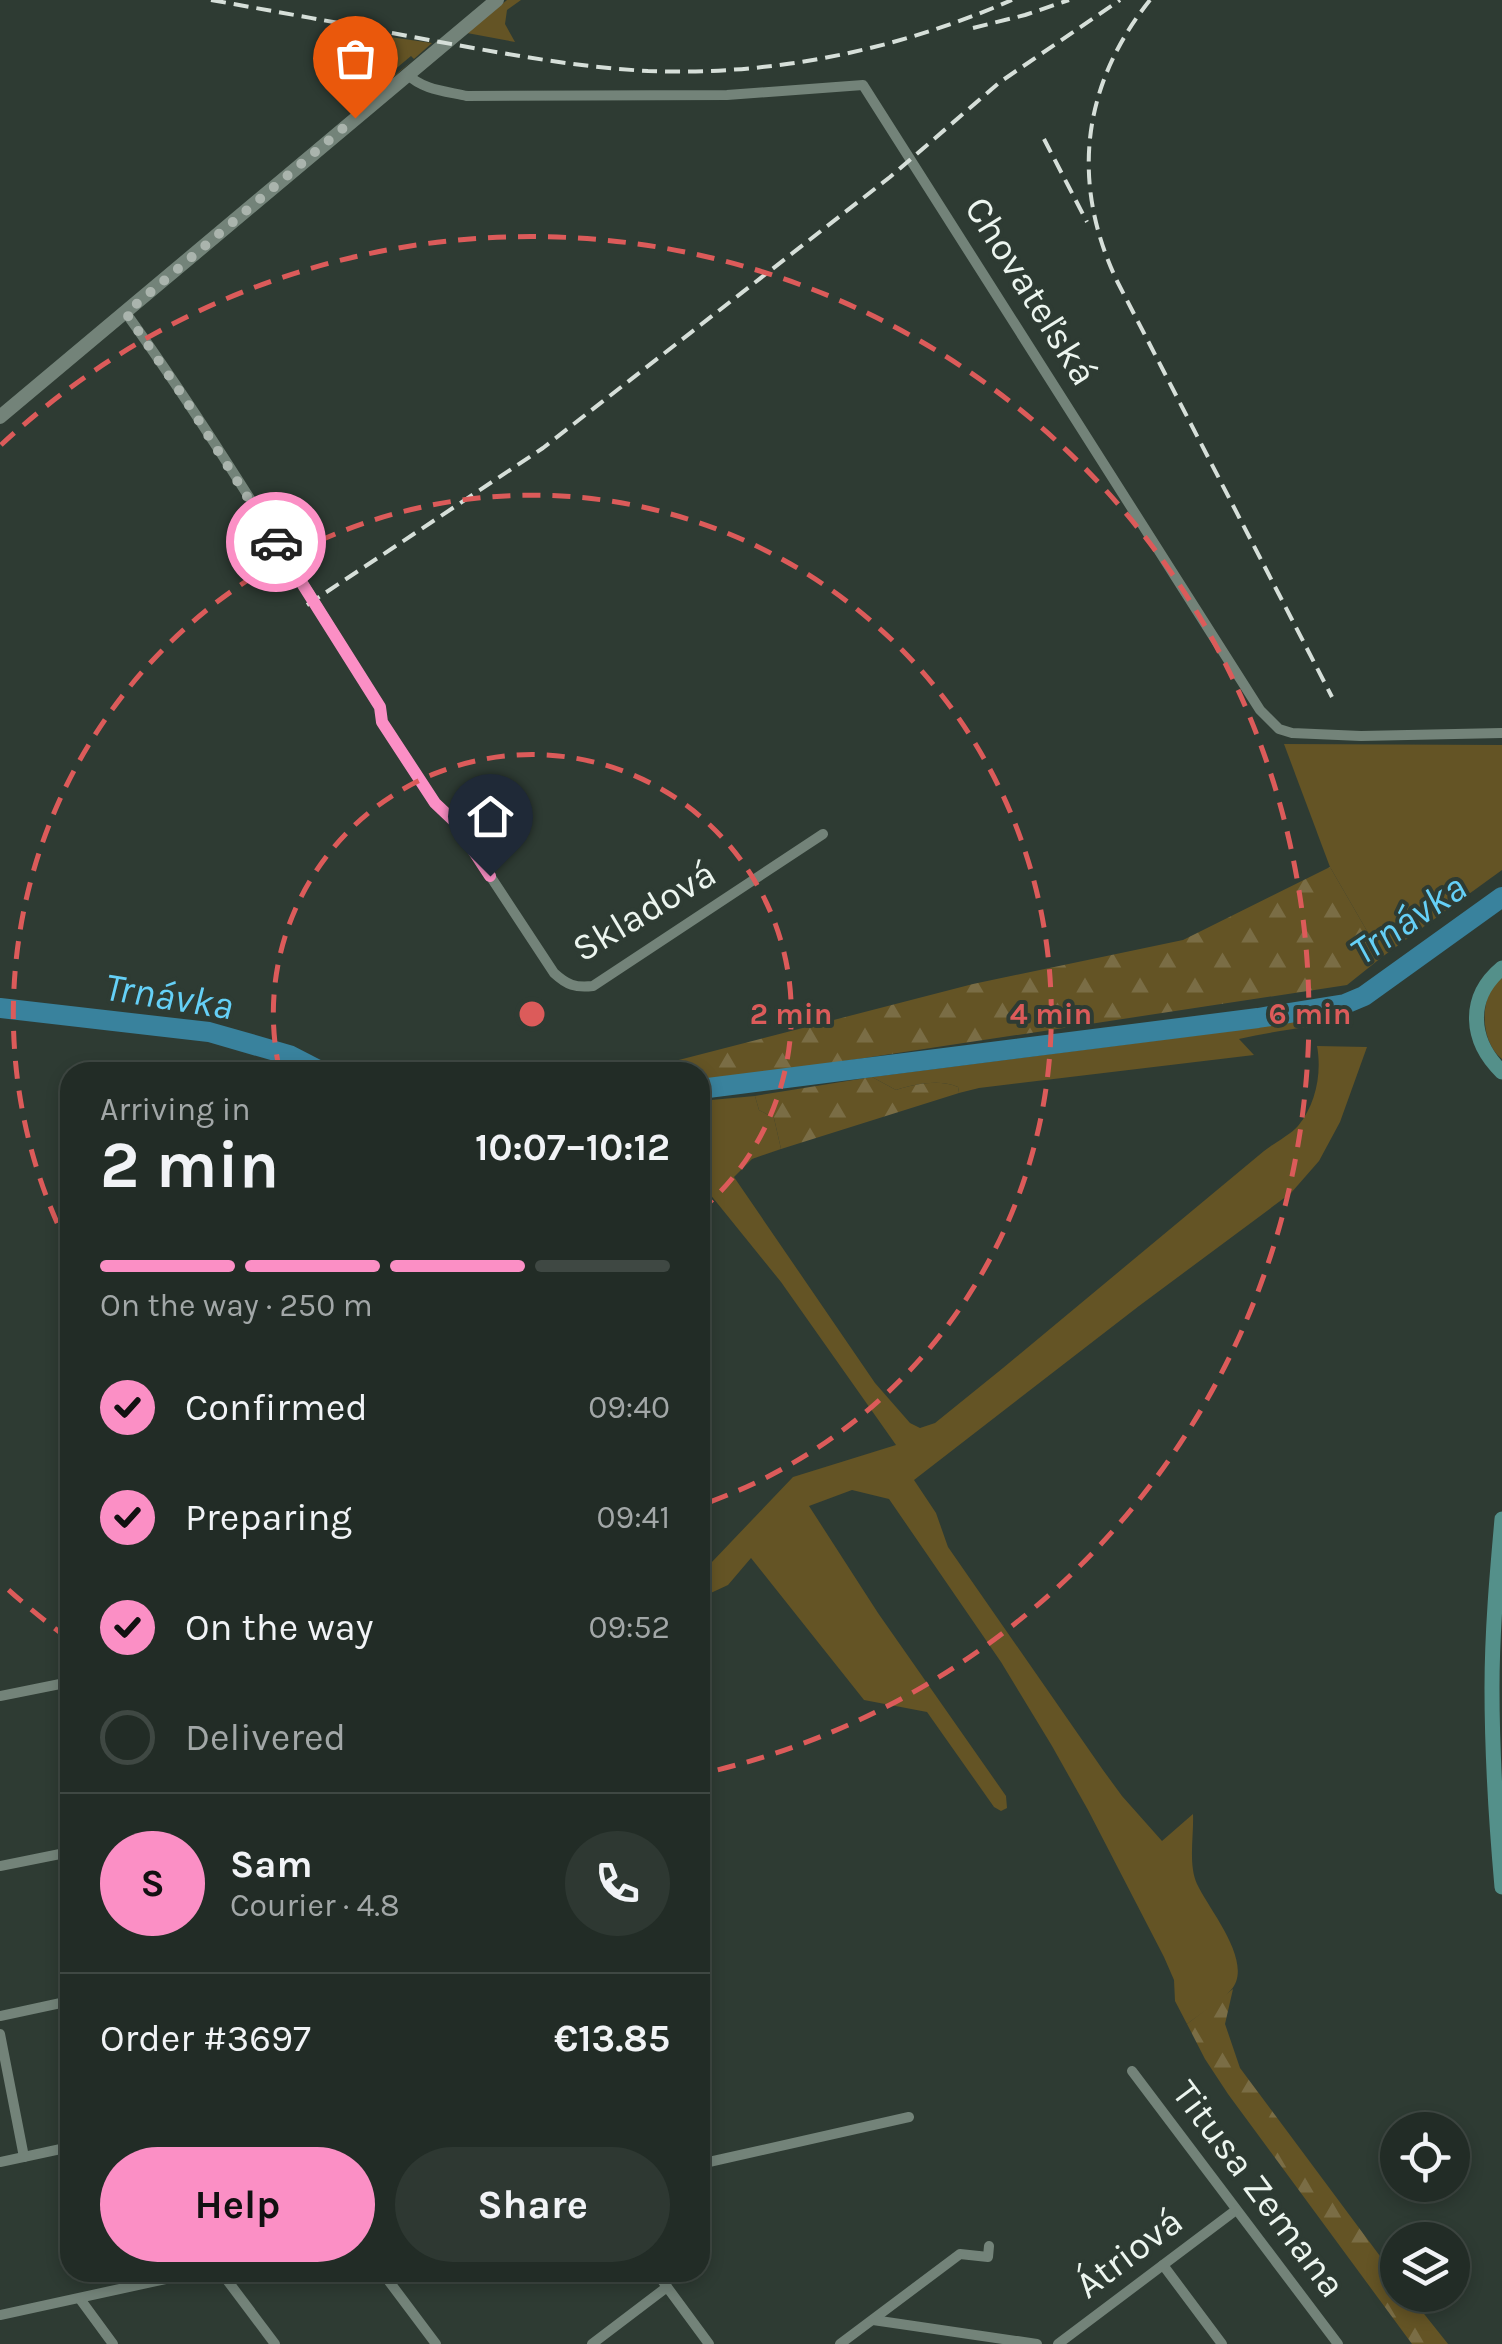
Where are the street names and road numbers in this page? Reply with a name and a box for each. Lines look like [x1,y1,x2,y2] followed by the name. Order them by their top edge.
[955,188,1107,394] street label: Chovateľská
[564,851,724,971] street label: Skladová
[1163,2072,1355,2306] street label: Titusa Zemana
[1066,2198,1191,2308] street label: Átriová

